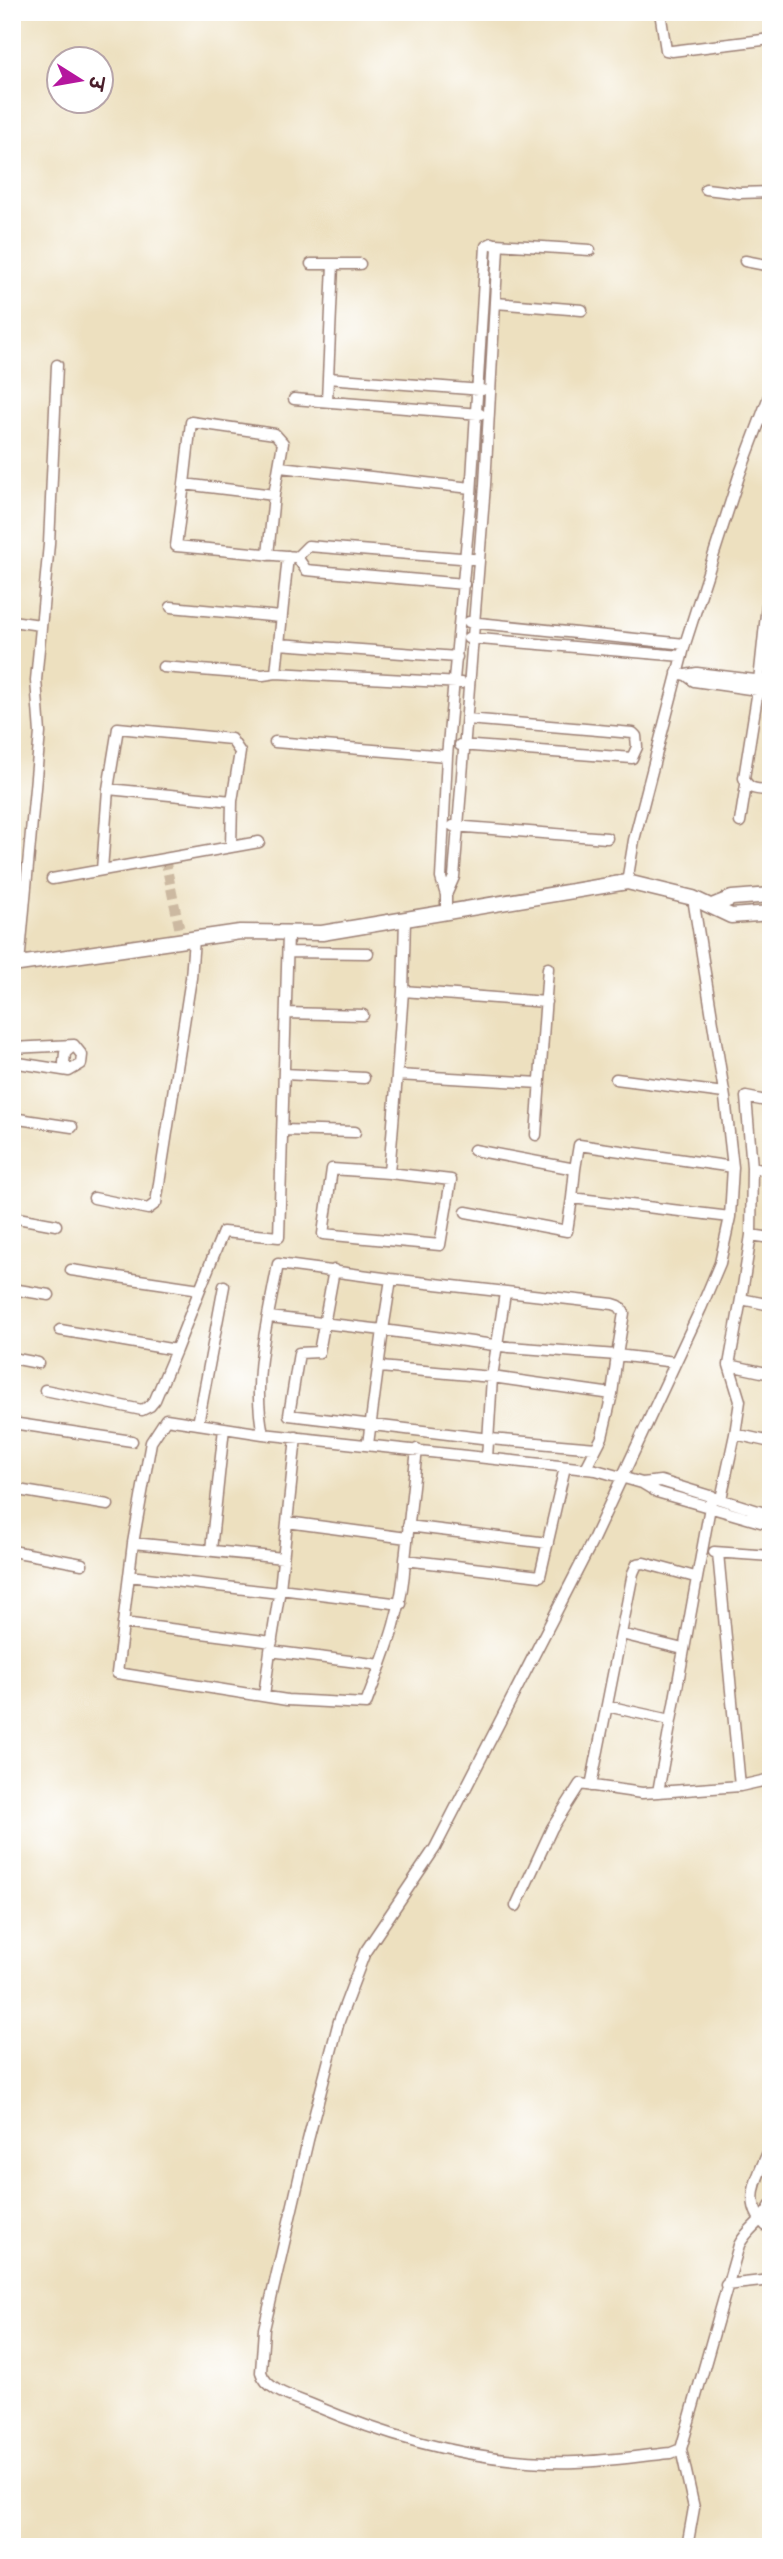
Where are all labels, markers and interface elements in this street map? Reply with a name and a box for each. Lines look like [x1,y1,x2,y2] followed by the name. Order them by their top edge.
[46,46,116,116] north arrow
[78,72,114,95] text: उ

